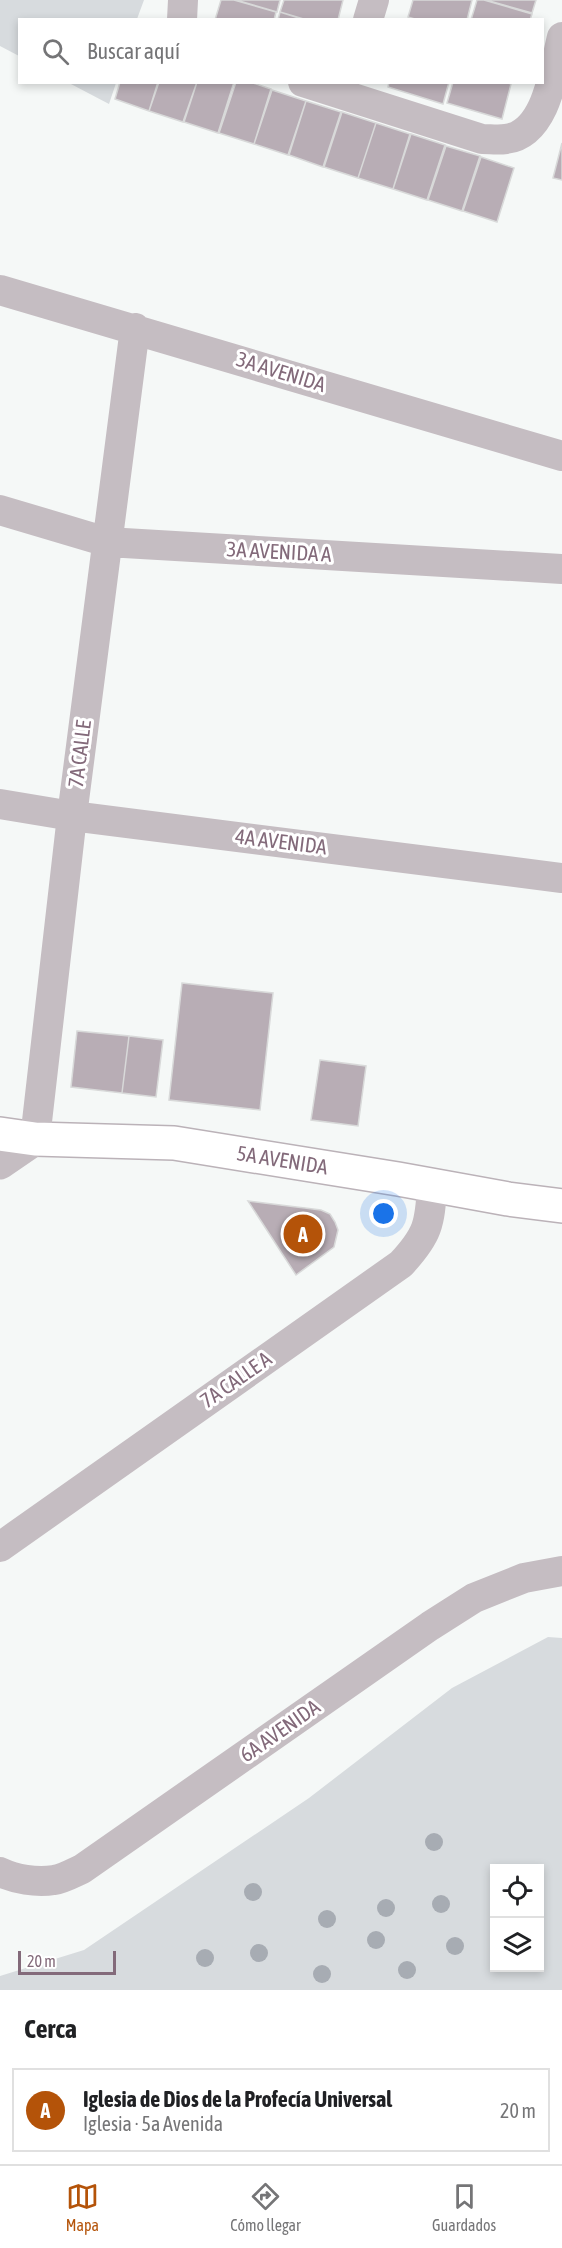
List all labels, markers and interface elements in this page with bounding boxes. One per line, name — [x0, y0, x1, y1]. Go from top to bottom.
search box — [18, 18, 544, 84]
icon: search — [39, 35, 72, 68]
text: Buscar aquí — [87, 38, 180, 64]
street label: 3A AVENIDA — [234, 346, 329, 396]
street label: 3A AVENIDA A — [226, 536, 333, 566]
street label: 7A CALLE — [63, 719, 95, 789]
street label: 4A AVENIDA — [234, 823, 329, 859]
street label: 5A AVENIDA — [235, 1140, 330, 1179]
your location — [369, 1199, 398, 1228]
pin: A — [284, 1212, 322, 1256]
street label: 7A CALLE A — [195, 1346, 276, 1412]
street label: 6A AVENIDA — [235, 1694, 325, 1766]
map controls — [490, 1864, 544, 1972]
button: locate — [490, 1864, 544, 1918]
button: layers — [490, 1918, 544, 1972]
scale bar — [18, 1948, 116, 1976]
text: 20 m — [27, 1952, 56, 1970]
text: Cerca — [24, 2014, 77, 2044]
text: Iglesia de Dios de la Profecía Universal — [83, 2086, 392, 2112]
text: A — [41, 2099, 50, 2122]
text: 20 m — [500, 2099, 536, 2122]
text: Iglesia · 5a Avenida — [83, 2112, 223, 2135]
tab: Mapa — [66, 2180, 99, 2234]
tab: Cómo llegar — [230, 2180, 301, 2234]
tab: Guardados — [432, 2180, 496, 2234]

